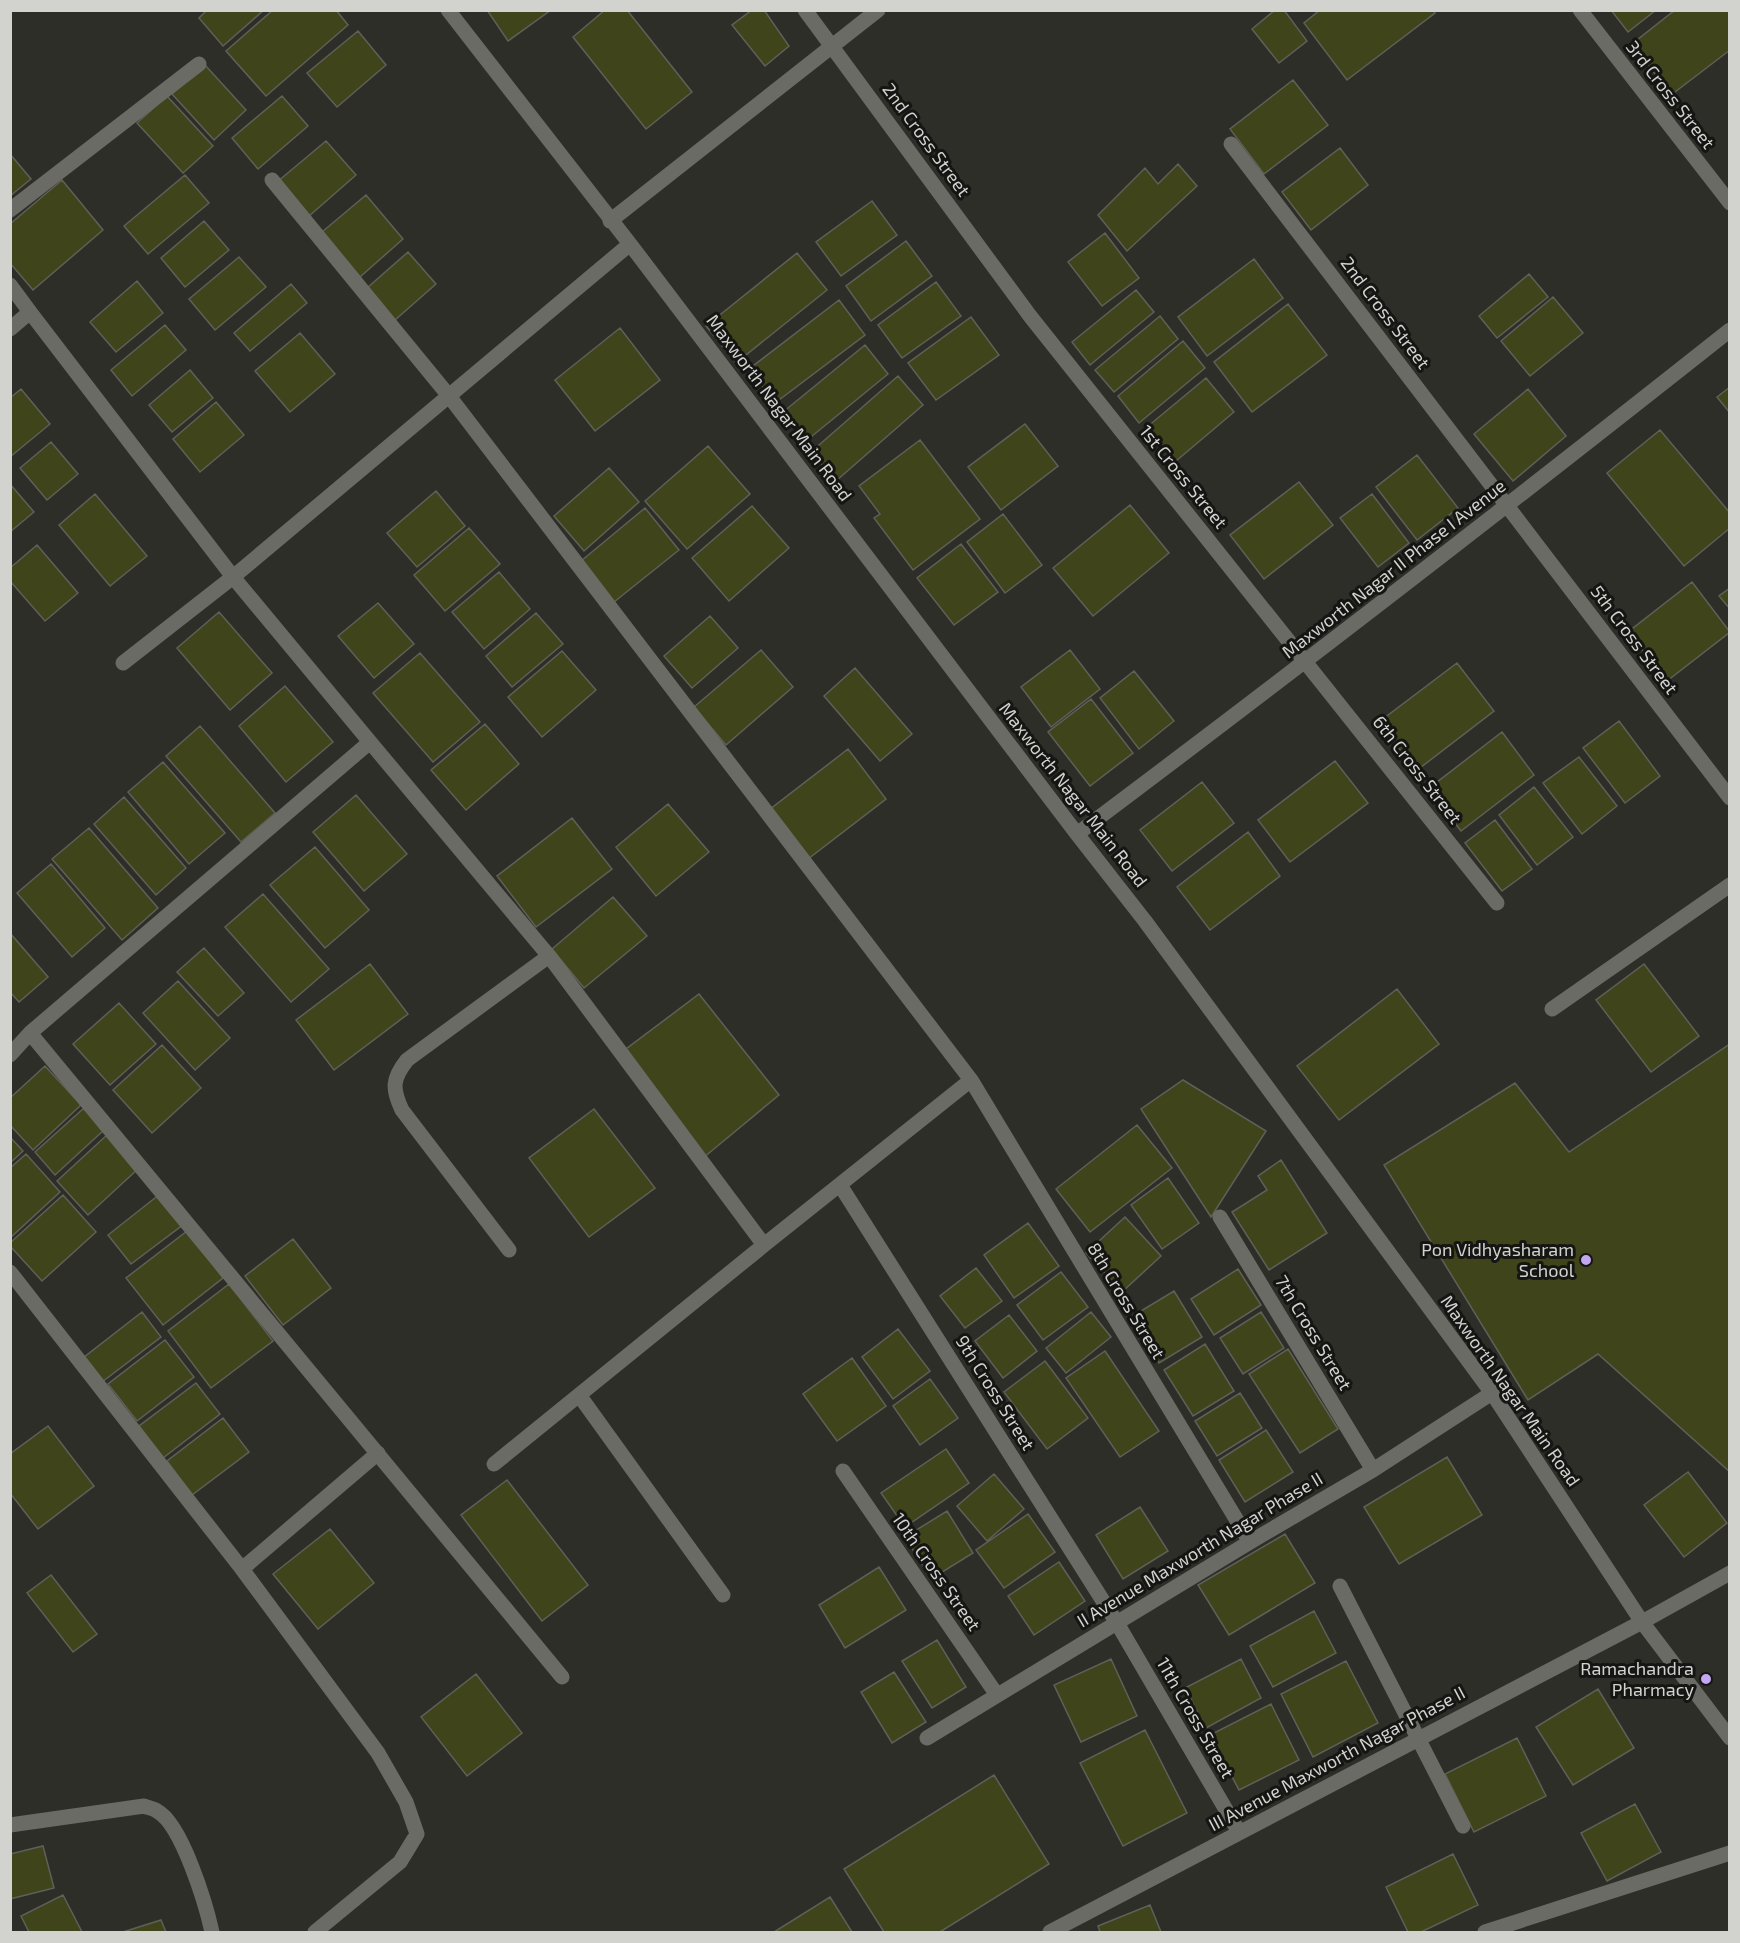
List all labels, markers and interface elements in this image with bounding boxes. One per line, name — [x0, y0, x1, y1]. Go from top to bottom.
street label: 3rd Cross Street — [1622, 36, 1720, 153]
street label: 2nd Cross Street — [878, 78, 975, 200]
street label: 2nd Cross Street — [1336, 252, 1435, 373]
street label: Maxworth Nagar Main Road — [702, 310, 857, 505]
street label: 1st Cross Street — [1135, 420, 1232, 533]
street label: Maxworth Nagar II Phase I Avenue — [1277, 474, 1510, 662]
street label: 5th Cross Street — [1587, 581, 1683, 698]
street label: Maxworth Nagar Main Road — [995, 698, 1153, 891]
street label: 6th Cross Street — [1369, 711, 1467, 828]
street label: 8th Cross Street — [1083, 1238, 1170, 1363]
place label: Pon Vidhyasharam School — [1421, 1238, 1575, 1281]
marker: Pon Vidhyasharam School — [1579, 1253, 1593, 1267]
street label: 7th Cross Street — [1271, 1271, 1357, 1394]
street label: Maxworth Nagar Main Road — [1436, 1291, 1585, 1490]
street label: 9th Cross Street — [952, 1331, 1040, 1454]
street label: II Avenue Maxworth Nagar Phase II — [1073, 1467, 1326, 1631]
street label: 10th Cross Street — [888, 1508, 986, 1635]
street label: 11th Cross Street — [1152, 1653, 1239, 1782]
place label: Ramachandra Pharmacy — [1580, 1657, 1694, 1700]
marker: Ramachandra Pharmacy — [1699, 1672, 1713, 1686]
street label: III Avenue Maxworth Nagar Phase II — [1205, 1681, 1469, 1835]

